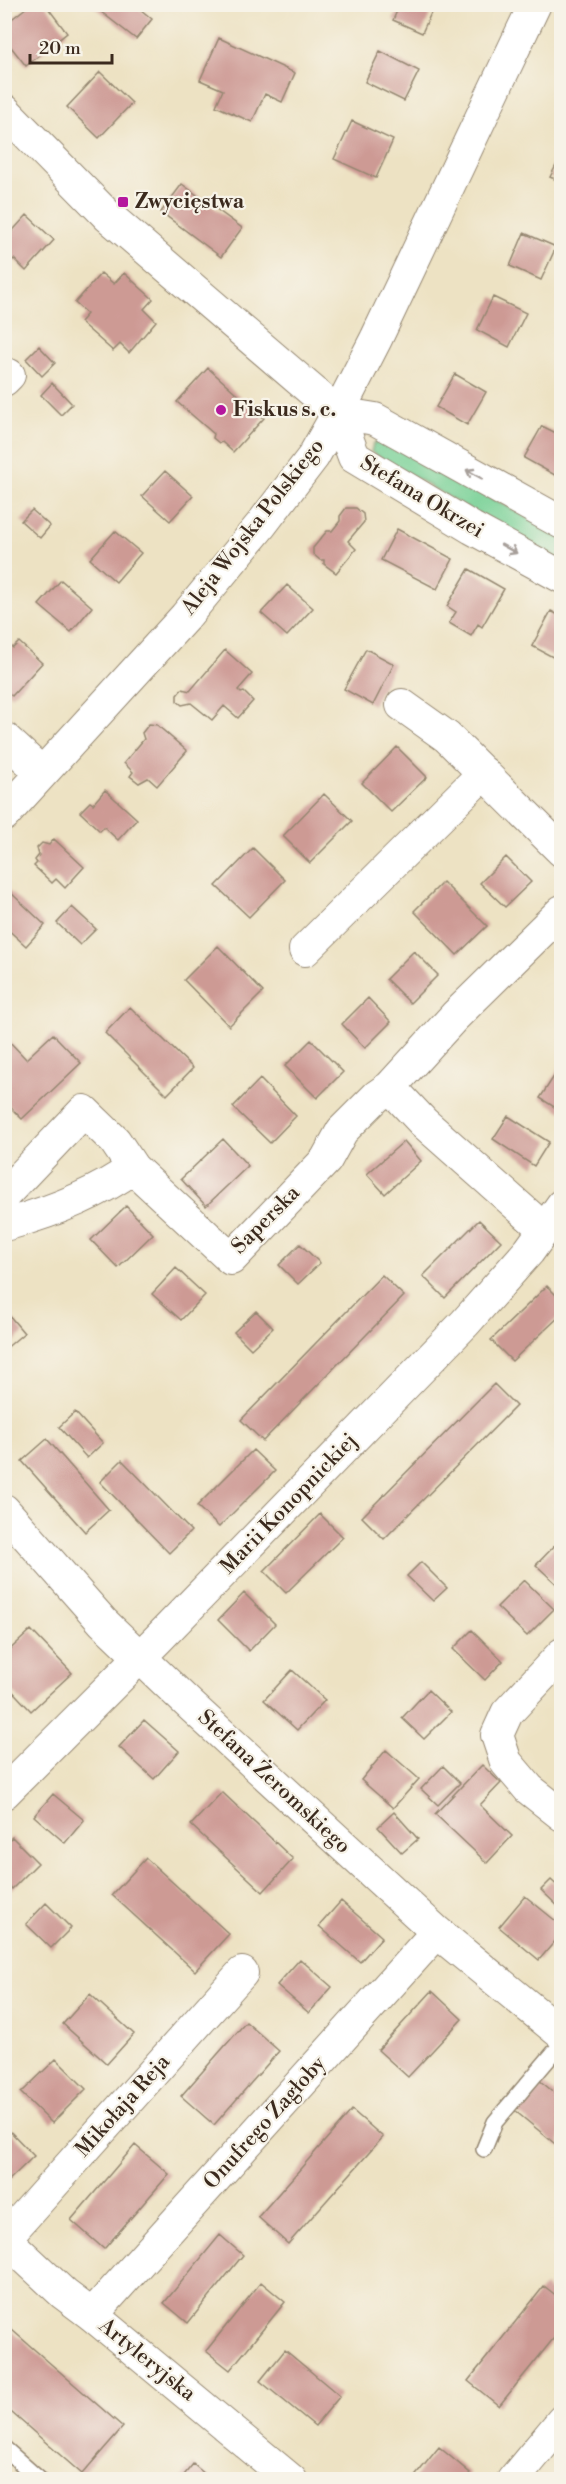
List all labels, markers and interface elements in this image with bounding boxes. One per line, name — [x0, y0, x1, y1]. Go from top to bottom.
scale bar — [30, 27, 112, 65]
text: 20 m — [39, 37, 81, 60]
place label: Zwycięstwa — [135, 189, 245, 215]
marker: Zwycięstwa — [116, 195, 130, 209]
place label: Fiskus s. c. — [233, 397, 336, 423]
marker: Fiskus s. c. — [214, 403, 228, 417]
street label: Aleja Wojska Polskiego — [175, 434, 330, 621]
street label: Stefana Okrzei — [355, 450, 489, 544]
one-way arrow — [465, 468, 483, 479]
one-way arrow — [500, 543, 517, 555]
street label: Saperska — [226, 1180, 306, 1260]
street label: Marii Konopnickiej — [215, 1428, 363, 1580]
street label: Stefana Żeromskiego — [192, 1703, 357, 1859]
street label: Mikołaja Reja — [70, 2049, 176, 2163]
street label: Onufrego Zagłoby — [198, 2050, 332, 2195]
street label: Artyleryjska — [93, 2312, 201, 2407]

